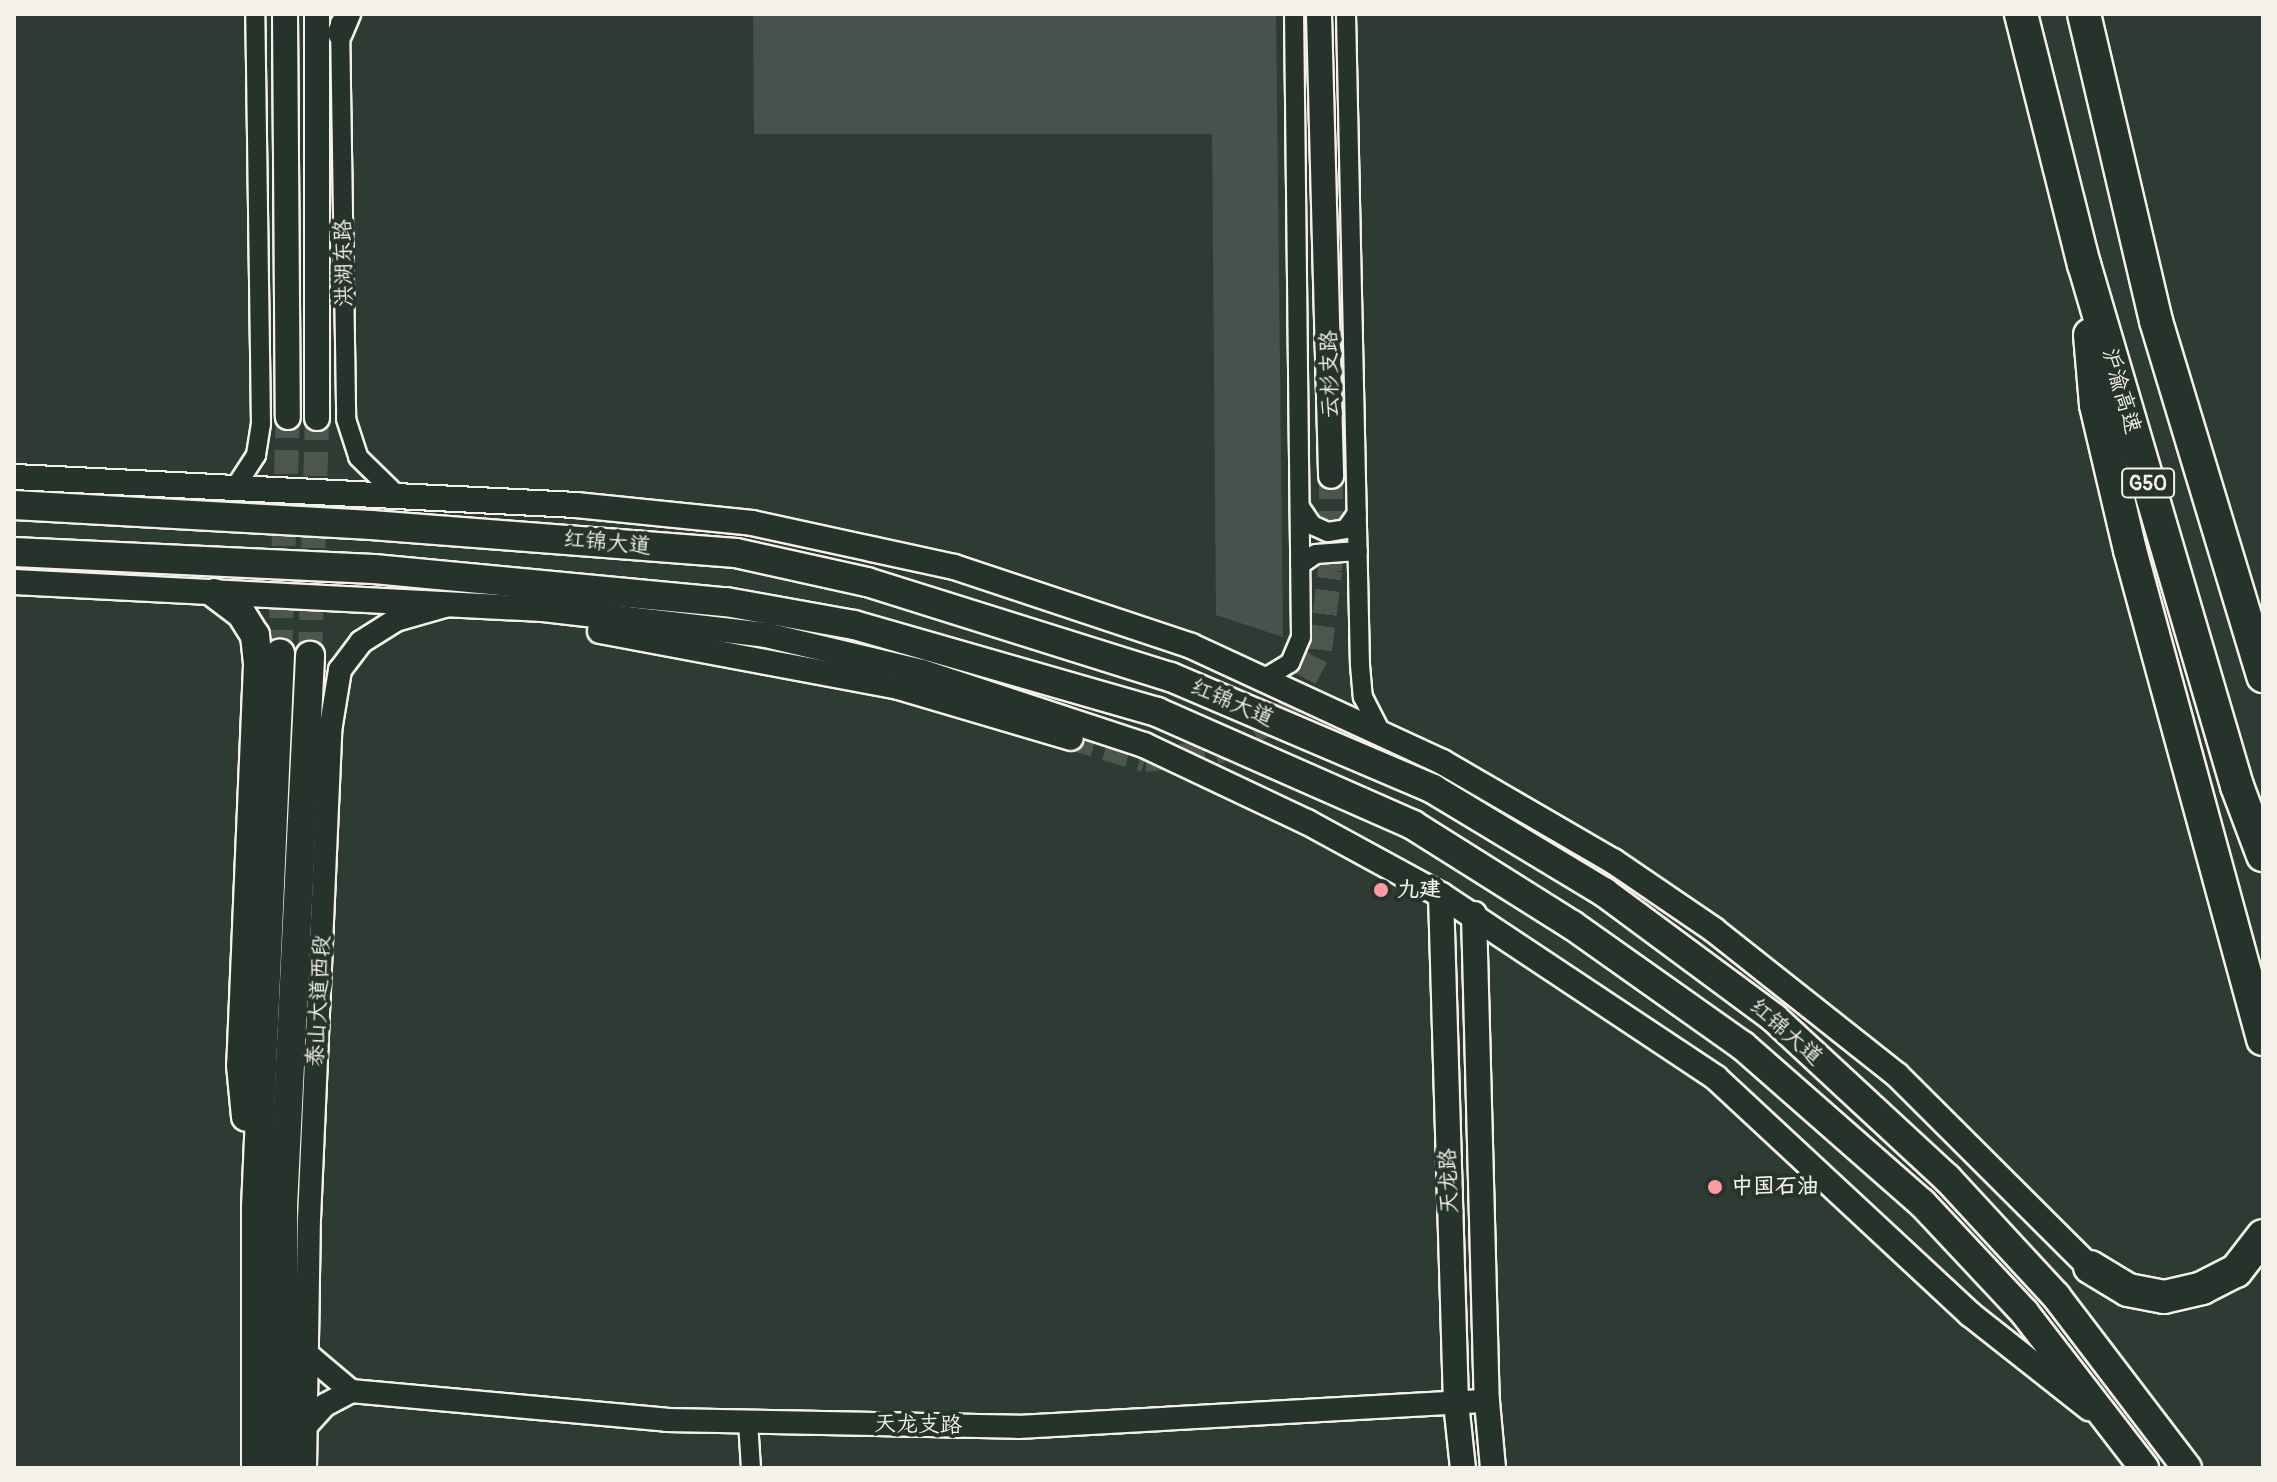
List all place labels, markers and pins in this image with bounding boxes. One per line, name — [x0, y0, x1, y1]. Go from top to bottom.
place label: 九建 — [1397, 877, 1441, 903]
marker: 九建 — [1372, 881, 1390, 899]
place label: 中国石油 — [1731, 1174, 1819, 1200]
marker: 中国石油 — [1706, 1178, 1724, 1196]

